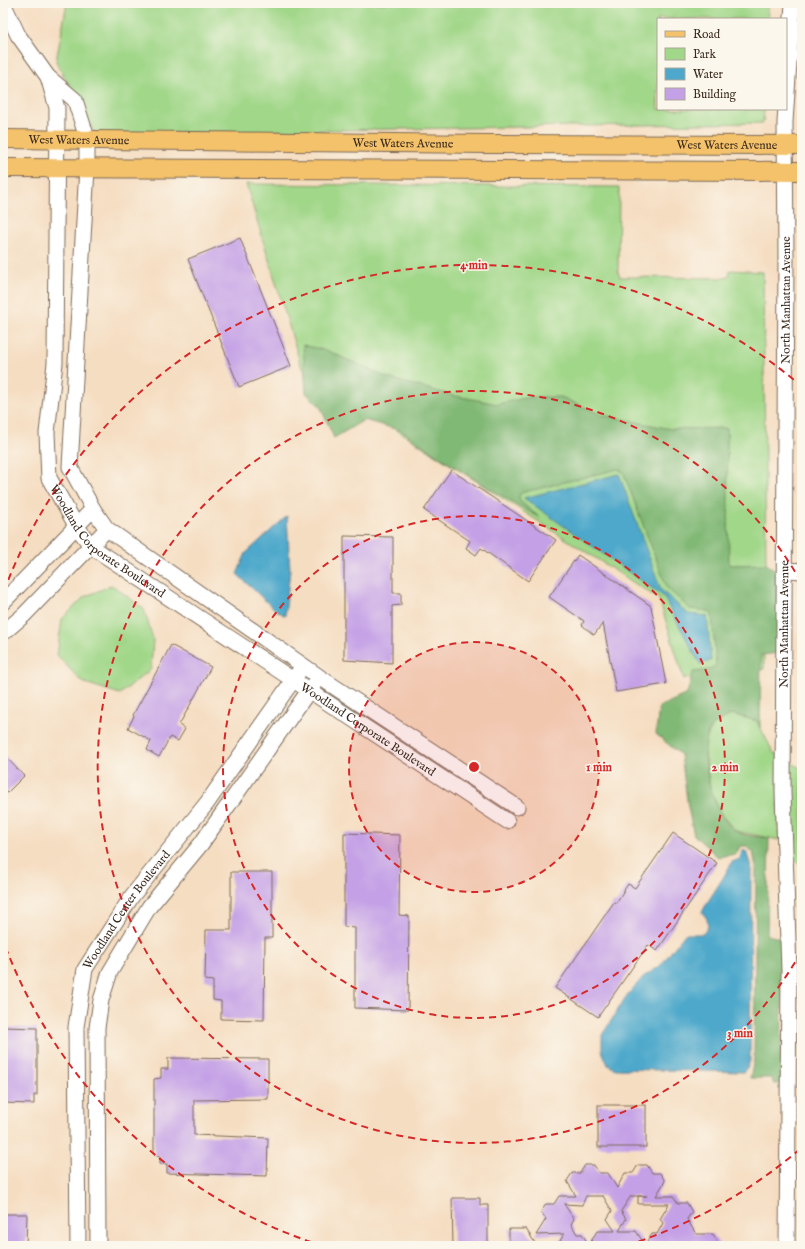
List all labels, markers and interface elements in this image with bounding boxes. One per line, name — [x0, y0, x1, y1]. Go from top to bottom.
legend — [657, 18, 787, 110]
text: Road — [693, 27, 721, 42]
text: Park — [693, 47, 716, 62]
text: Water — [693, 67, 724, 82]
text: Building — [693, 87, 737, 102]
street label: West Waters Avenue — [29, 132, 130, 148]
street label: West Waters Avenue — [352, 135, 454, 151]
street label: West Waters Avenue — [677, 137, 778, 152]
street label: North Manhattan Avenue — [778, 236, 794, 364]
text: 4 min — [460, 258, 488, 273]
street label: Woodland Corporate Boulevard — [47, 482, 169, 601]
street label: North Manhattan Avenue — [776, 560, 792, 688]
street label: Woodland Corporate Boulevard — [298, 679, 439, 780]
centre of rings — [467, 760, 481, 774]
text: 1 min — [586, 760, 613, 775]
text: 2 min — [711, 760, 739, 775]
street label: Woodland Center Boulevard — [79, 847, 174, 972]
text: 3 min — [727, 1026, 754, 1041]

